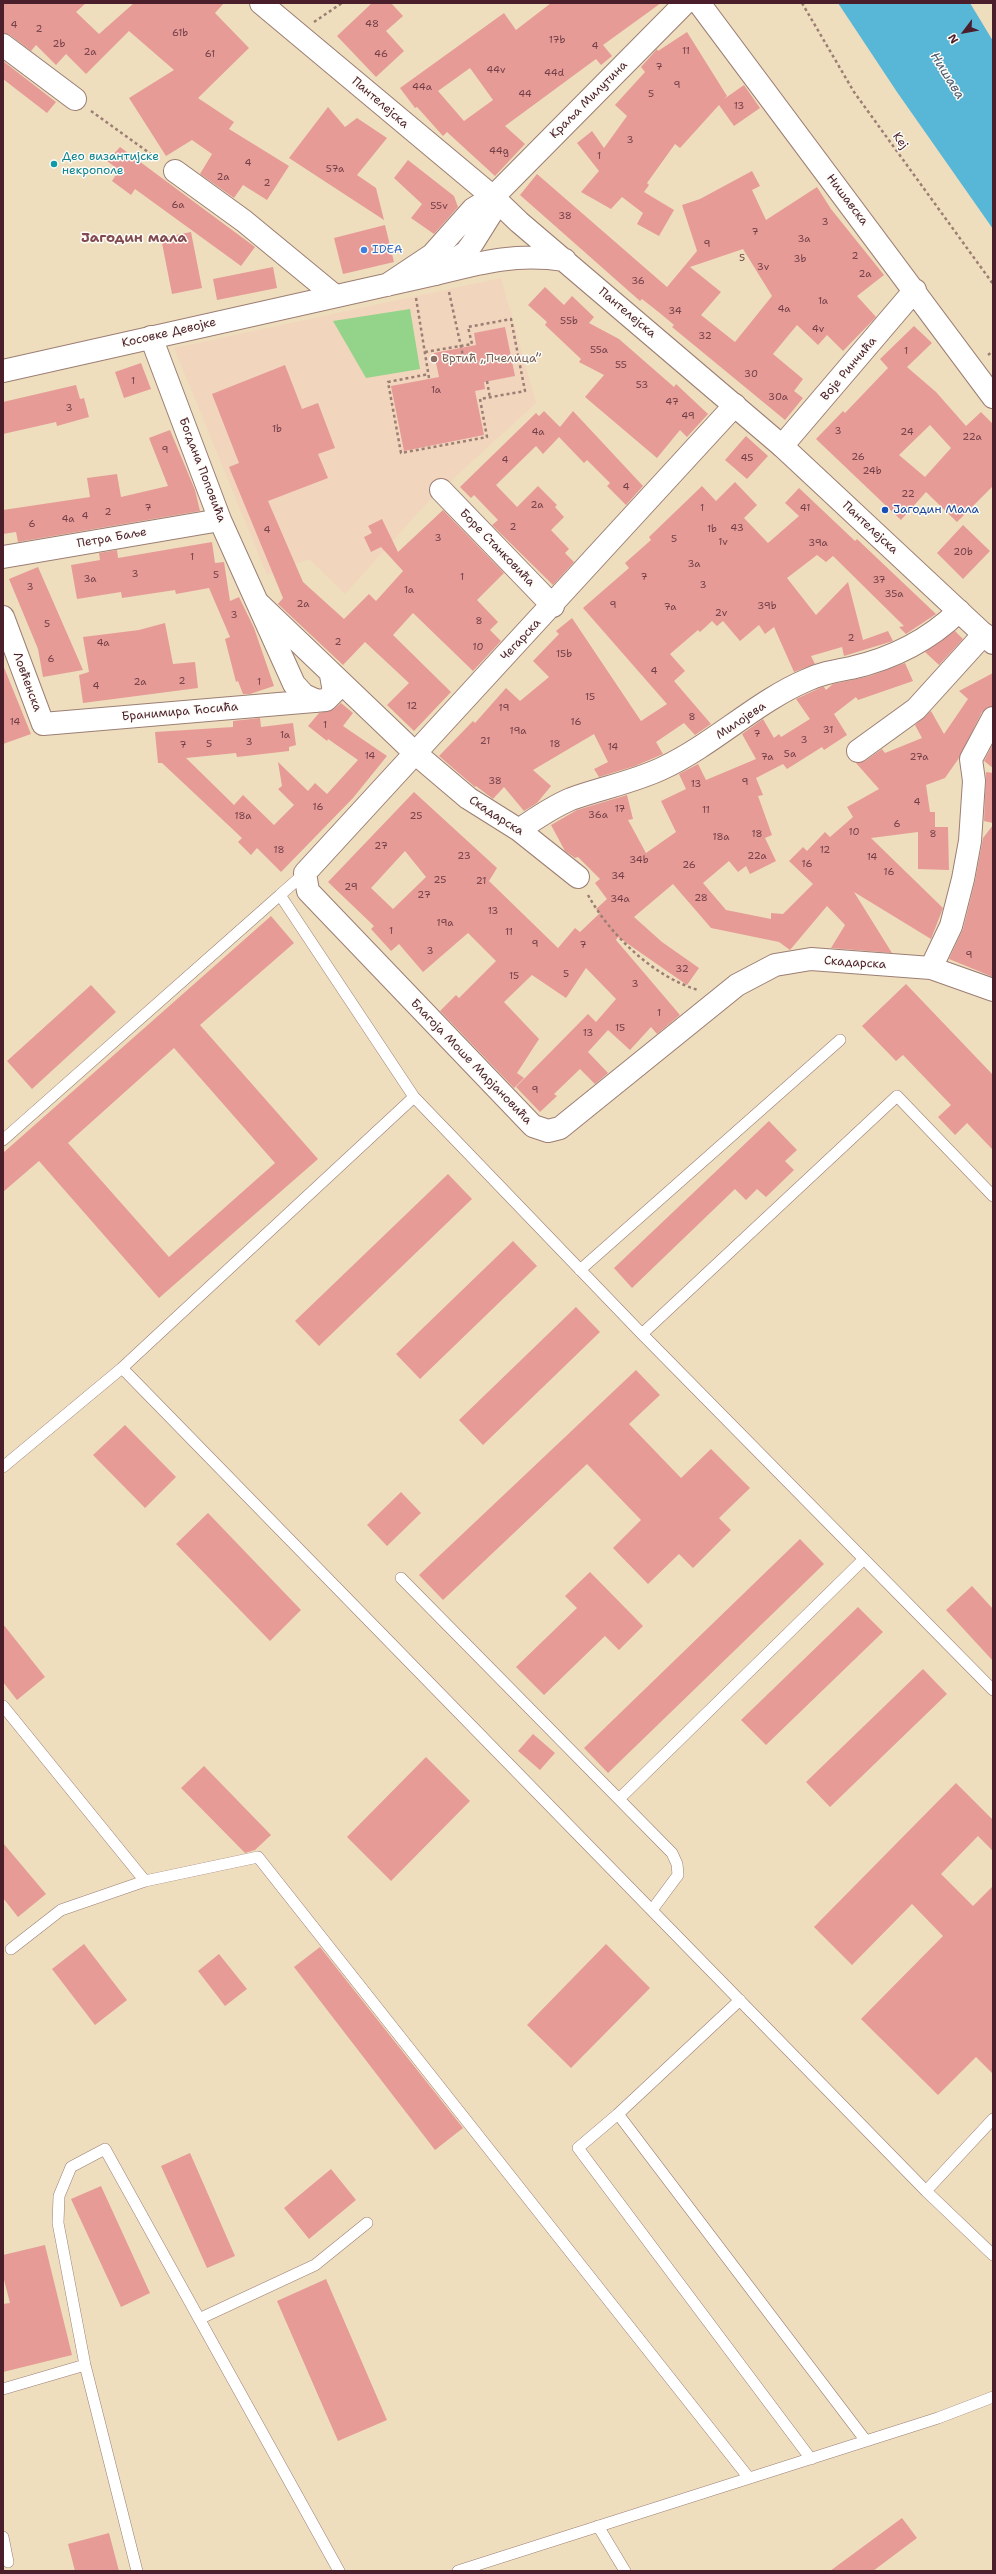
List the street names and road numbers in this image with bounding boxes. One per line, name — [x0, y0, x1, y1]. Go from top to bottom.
street label: Краља Милутина — [547, 58, 631, 142]
street label: Пантелејска — [349, 74, 411, 132]
street label: Кеј — [889, 130, 911, 152]
street label: Нишавска — [823, 172, 871, 228]
street label: Пантелејска — [595, 285, 659, 341]
street label: Косовке Девојке — [120, 315, 218, 351]
street label: Воје Ринчића — [818, 334, 880, 404]
street label: Богдана Поповића — [175, 416, 229, 524]
street label: Пантелејска — [839, 499, 901, 557]
street label: Боре Станковића — [456, 506, 538, 590]
street label: Петра Баље — [76, 525, 148, 551]
street label: Чегарска — [498, 616, 544, 664]
street label: Ловћенска — [10, 650, 44, 714]
street label: Милојева — [713, 699, 769, 743]
street label: Бранимира Ћосића — [121, 700, 239, 724]
street label: Скадарска — [466, 793, 526, 839]
street label: Скадарска — [823, 954, 887, 972]
street label: Благоја Моше Марјановића — [407, 996, 535, 1128]

